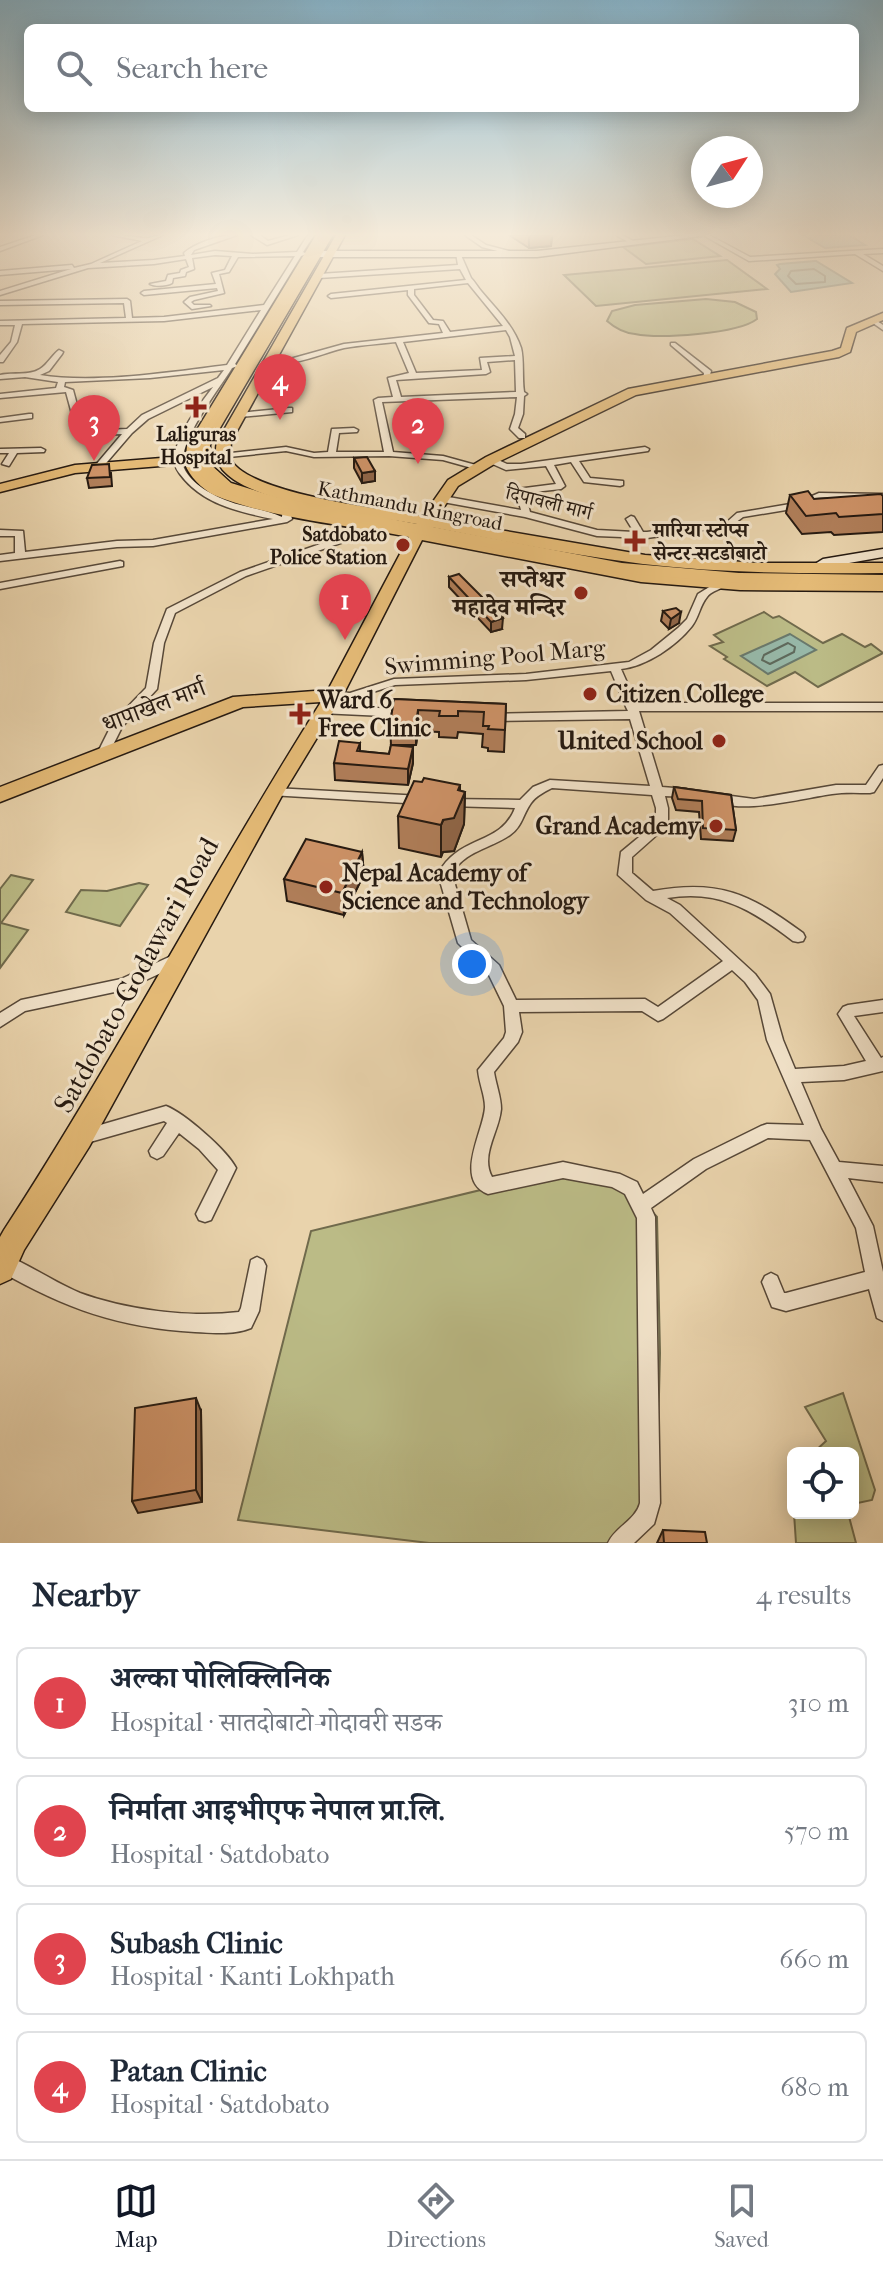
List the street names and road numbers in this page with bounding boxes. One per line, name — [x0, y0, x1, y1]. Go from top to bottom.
street label: Kathmandu Ringroad — [316, 477, 505, 535]
street label: दिपावली मार्ग — [502, 480, 596, 525]
street label: Swimming Pool Marg — [383, 633, 608, 681]
street label: धापाखेल मार्ग — [98, 673, 211, 738]
street label: Satdobato-Godawari Road — [47, 831, 226, 1118]

